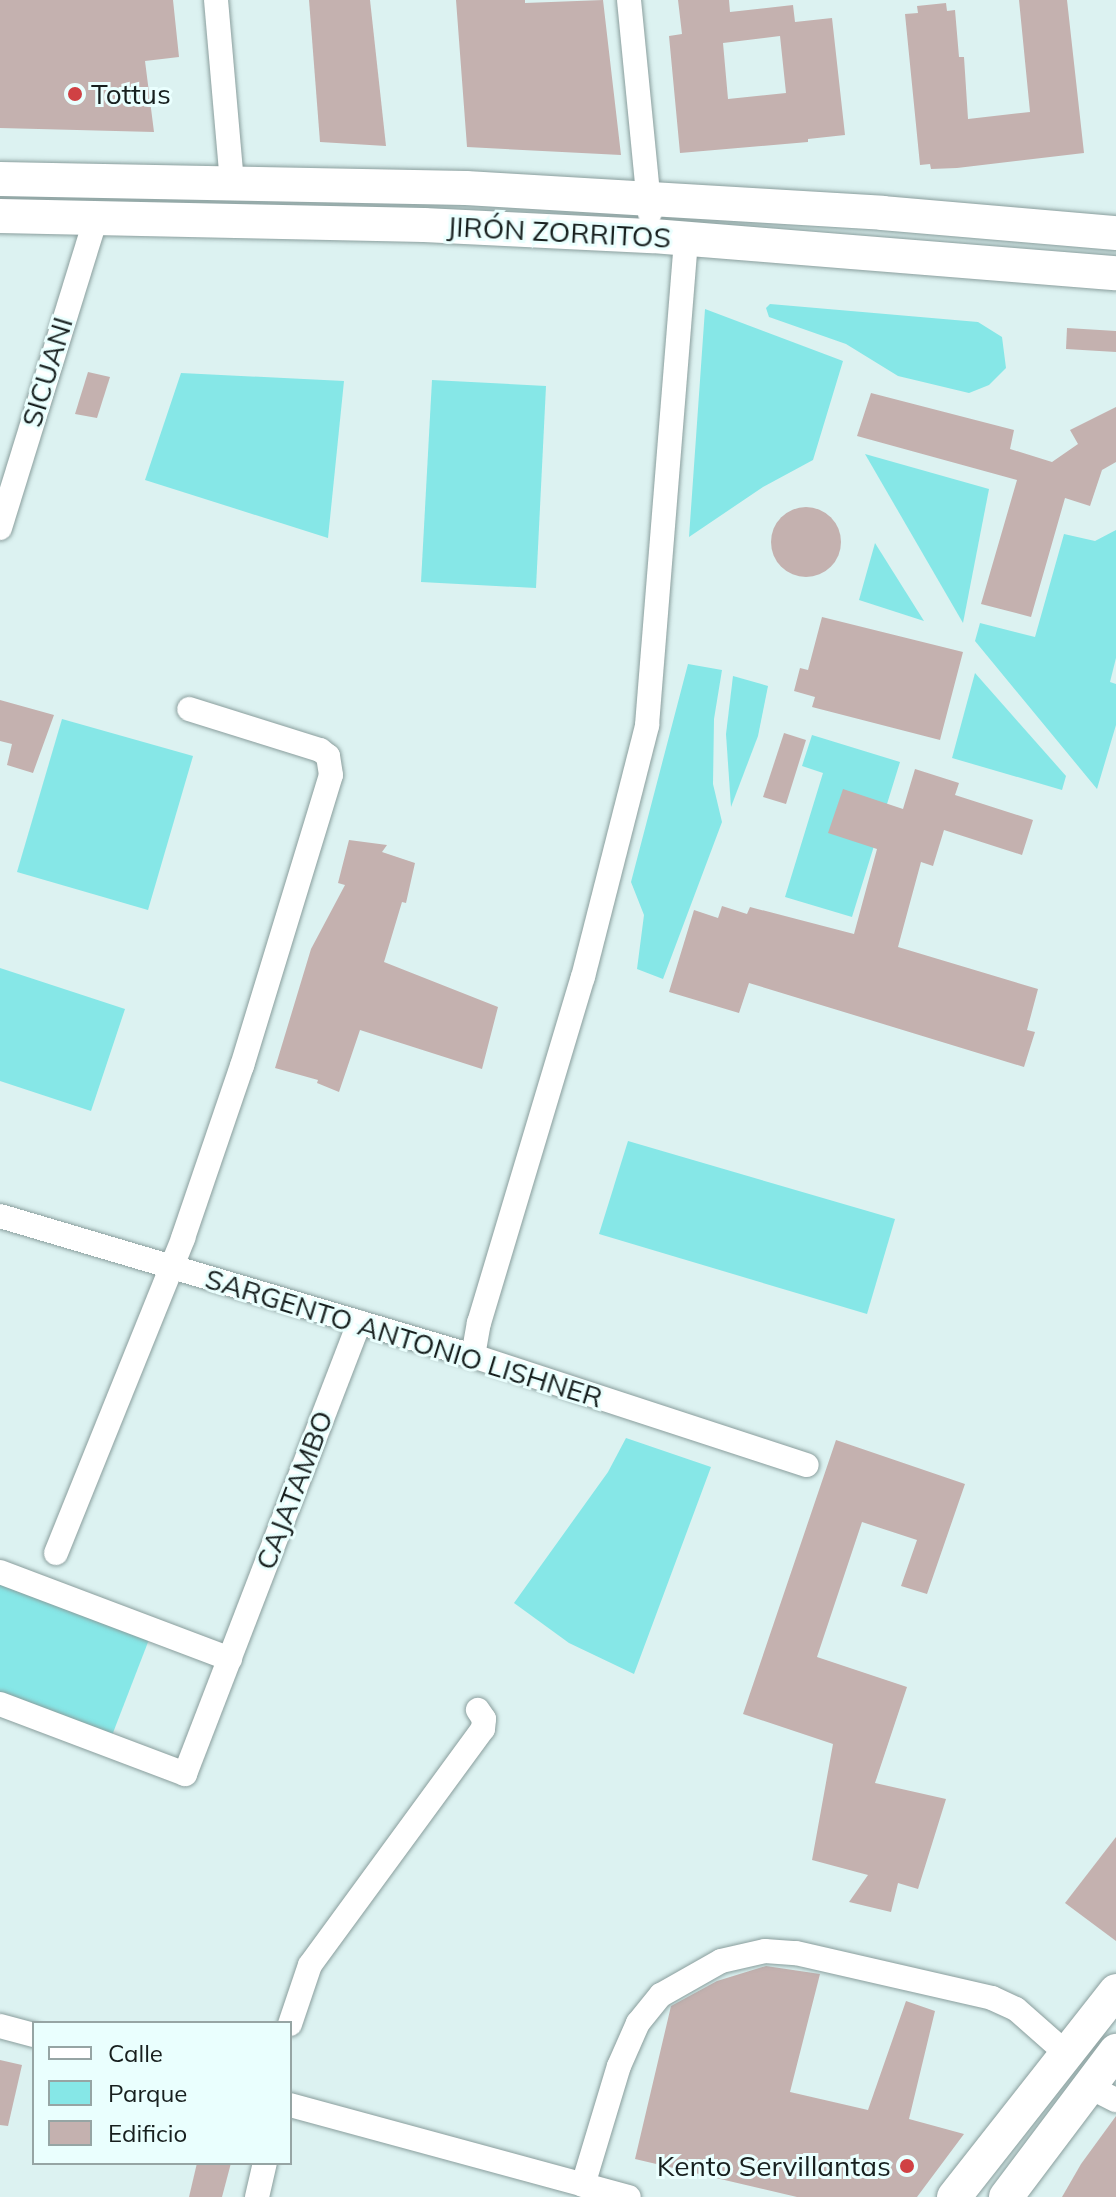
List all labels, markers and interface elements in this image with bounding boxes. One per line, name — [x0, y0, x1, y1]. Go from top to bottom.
place label: Tottus — [91, 77, 171, 111]
marker: Tottus — [66, 85, 84, 103]
street label: JIRÓN ZORRITOS — [446, 209, 672, 255]
street label: SICUANI — [14, 313, 80, 431]
street label: SARGENTO ANTONIO LISHNER — [201, 1261, 607, 1415]
street label: CAJATAMBO — [248, 1406, 340, 1574]
legend — [32, 2021, 292, 2165]
text: Calle — [108, 2038, 163, 2068]
text: Parque — [108, 2078, 187, 2108]
text: Edificio — [108, 2118, 187, 2148]
place label: Kento Servillantas — [657, 2149, 891, 2183]
marker: Kento Servillantas — [898, 2157, 916, 2175]

